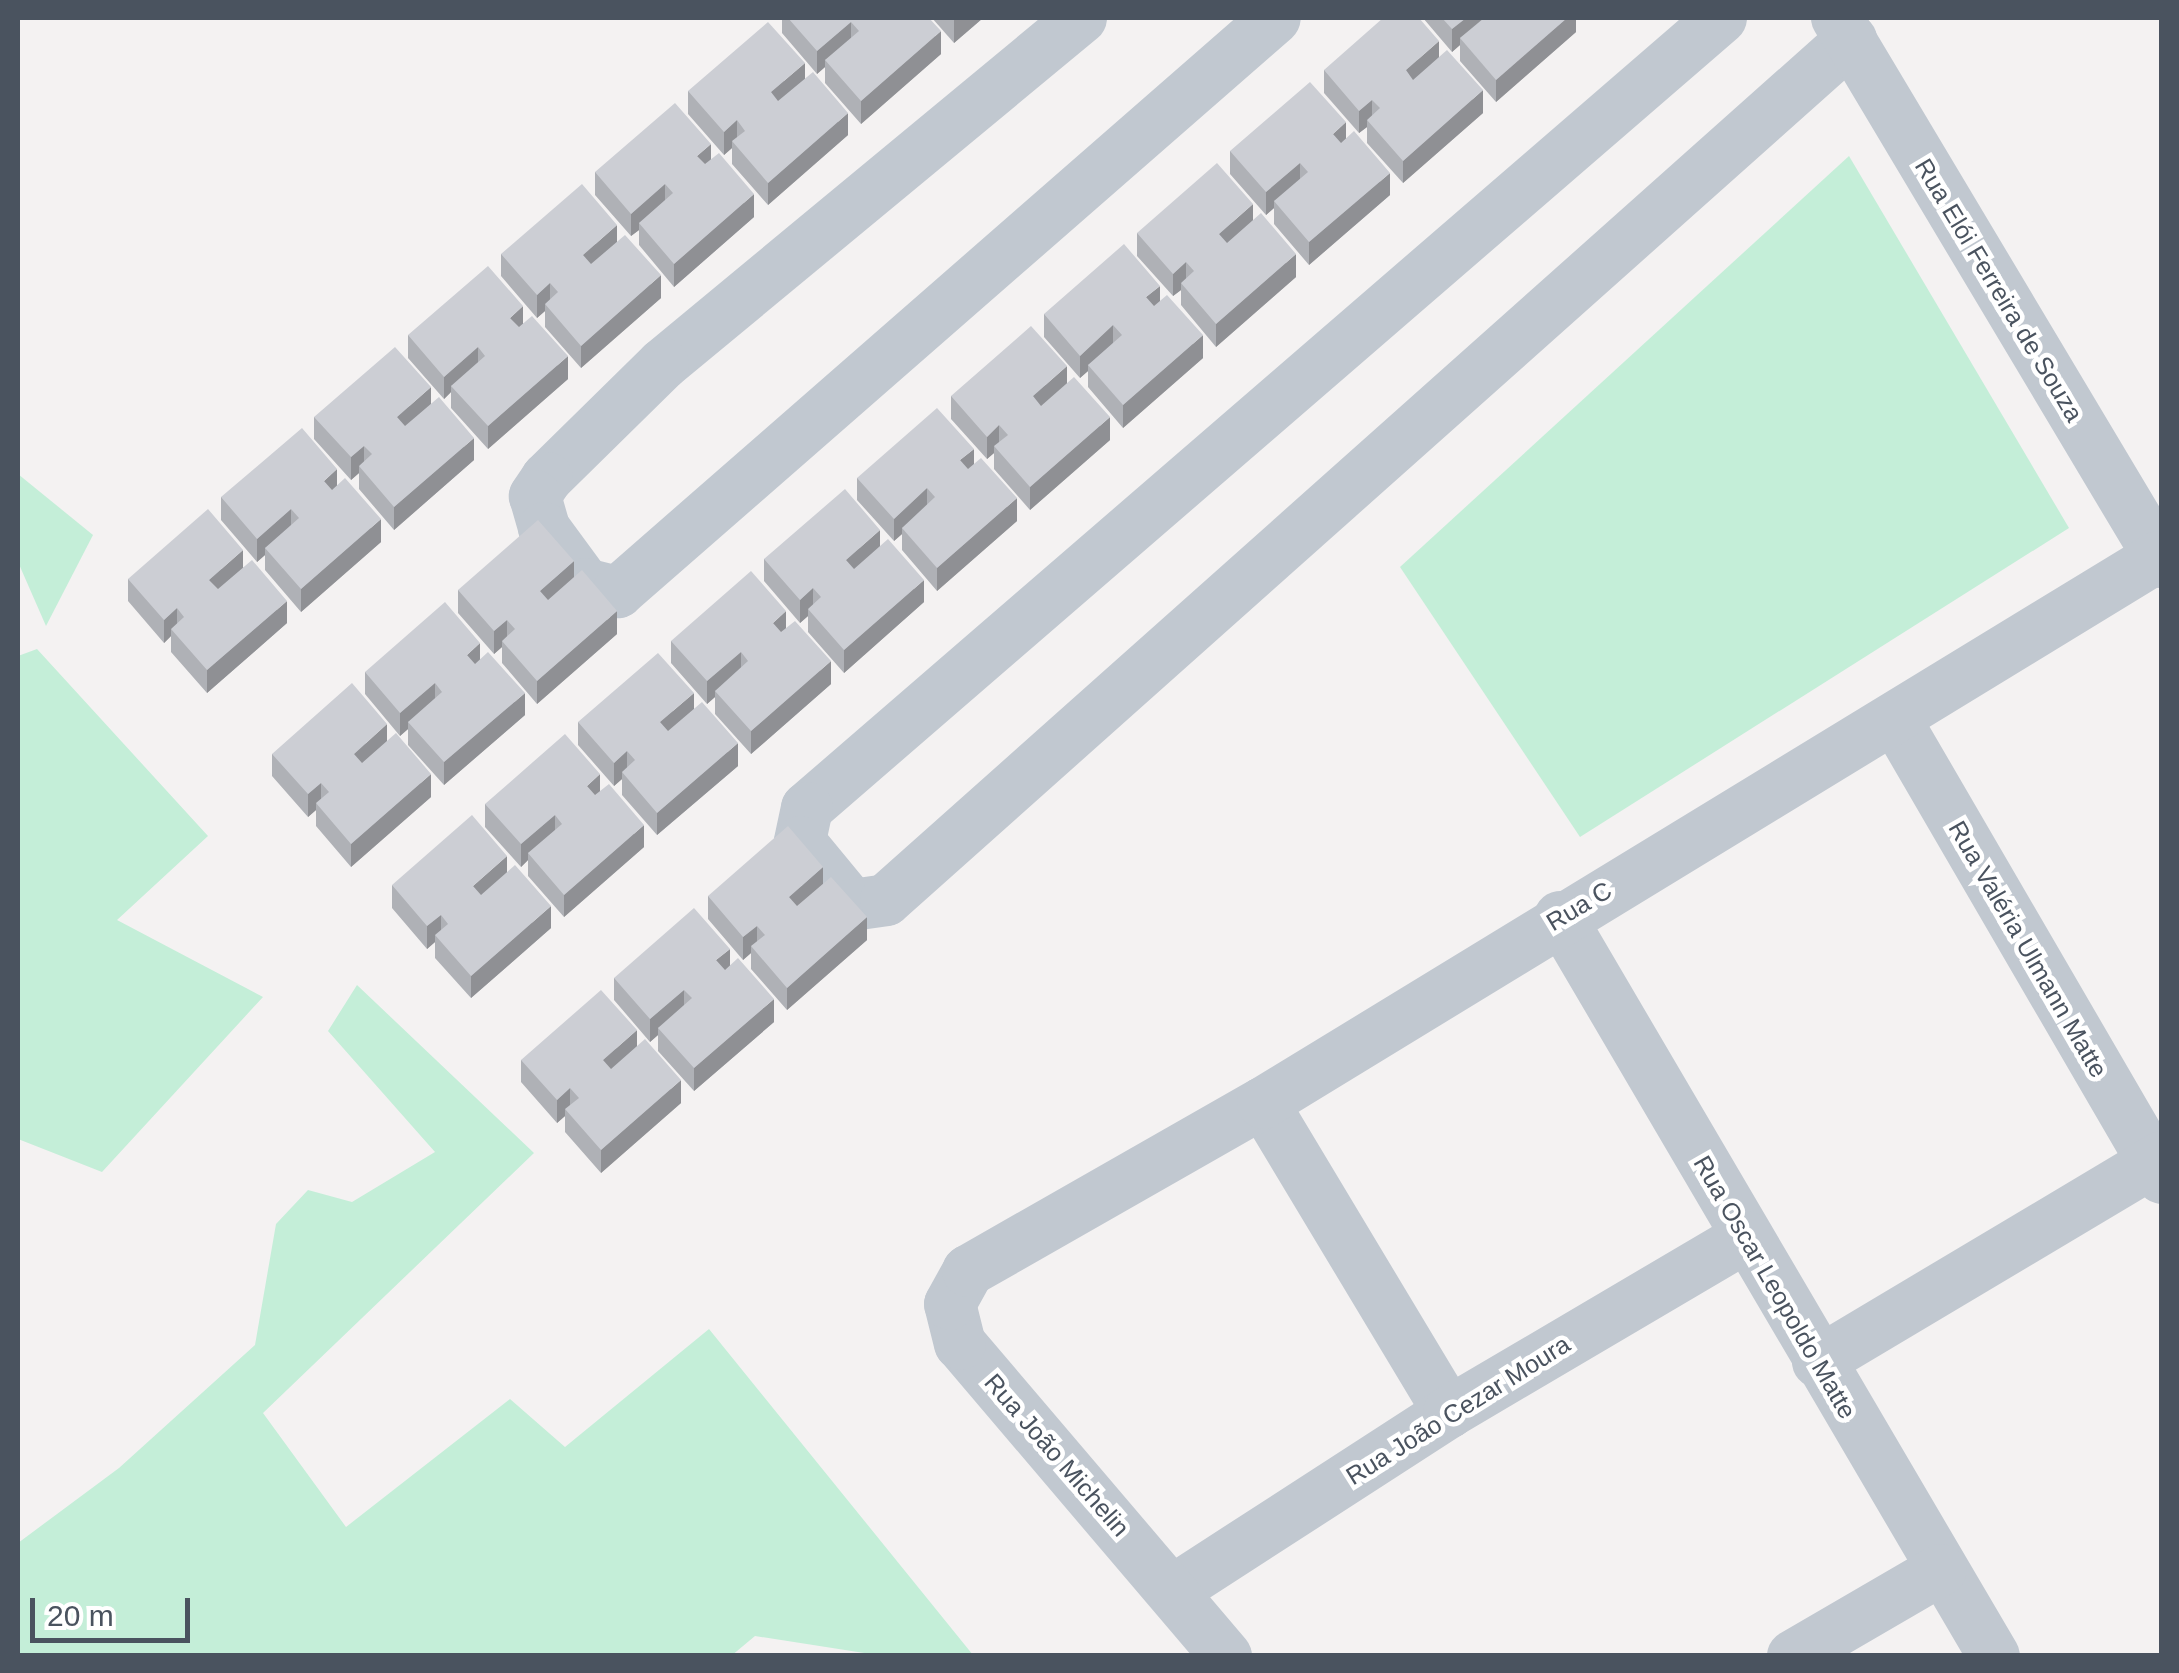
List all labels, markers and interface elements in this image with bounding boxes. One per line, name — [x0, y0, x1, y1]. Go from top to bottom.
street label: Rua Elói Ferreira de Souza — [1908, 153, 2090, 427]
street label: Rua Valéria Ulmann Matte — [1942, 815, 2114, 1083]
street label: Rua C — [1541, 875, 1617, 937]
street label: Rua Oscar Leopoldo Matte — [1687, 1150, 1863, 1424]
street label: Rua João Cezar Moura — [1340, 1329, 1576, 1491]
street label: Rua João Michelin — [978, 1368, 1136, 1542]
scale bar — [35, 1578, 195, 1640]
text: 20 m — [47, 1599, 114, 1632]

